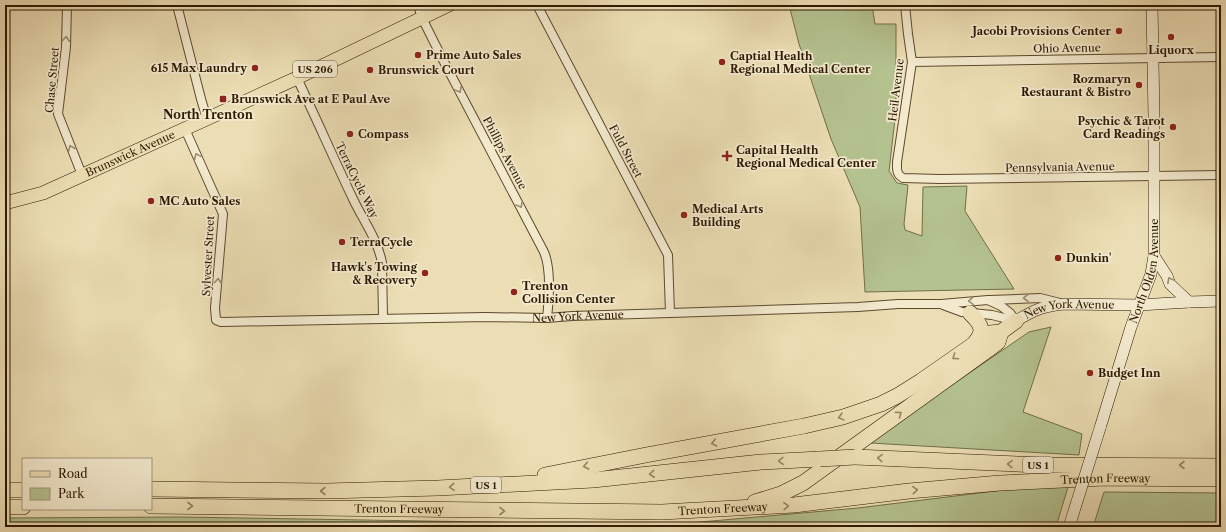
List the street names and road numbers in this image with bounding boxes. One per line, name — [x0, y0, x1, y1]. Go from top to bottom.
street label: Ohio Avenue — [1033, 40, 1101, 56]
street label: Chase Street — [42, 46, 62, 114]
street label: Heil Avenue — [885, 58, 907, 122]
road number: US 206 — [293, 61, 337, 77]
street label: Phillips Avenue — [480, 114, 530, 192]
street label: Fuld Street — [606, 122, 646, 180]
street label: Brunswick Avenue — [83, 127, 177, 180]
street label: TerraCycle Way — [333, 140, 382, 221]
street label: Pennsylvania Avenue — [1005, 159, 1115, 175]
street label: Sylvester Street — [199, 215, 217, 297]
street label: North Olden Avenue — [1126, 219, 1161, 325]
street label: New York Avenue — [1021, 297, 1115, 322]
street label: New York Avenue — [532, 307, 624, 325]
road number: US 1 — [1023, 457, 1053, 473]
street label: Trenton Freeway — [1060, 471, 1151, 487]
road number: US 1 — [471, 477, 501, 493]
street label: Trenton Freeway — [678, 499, 769, 518]
street label: Trenton Freeway — [354, 501, 445, 516]

